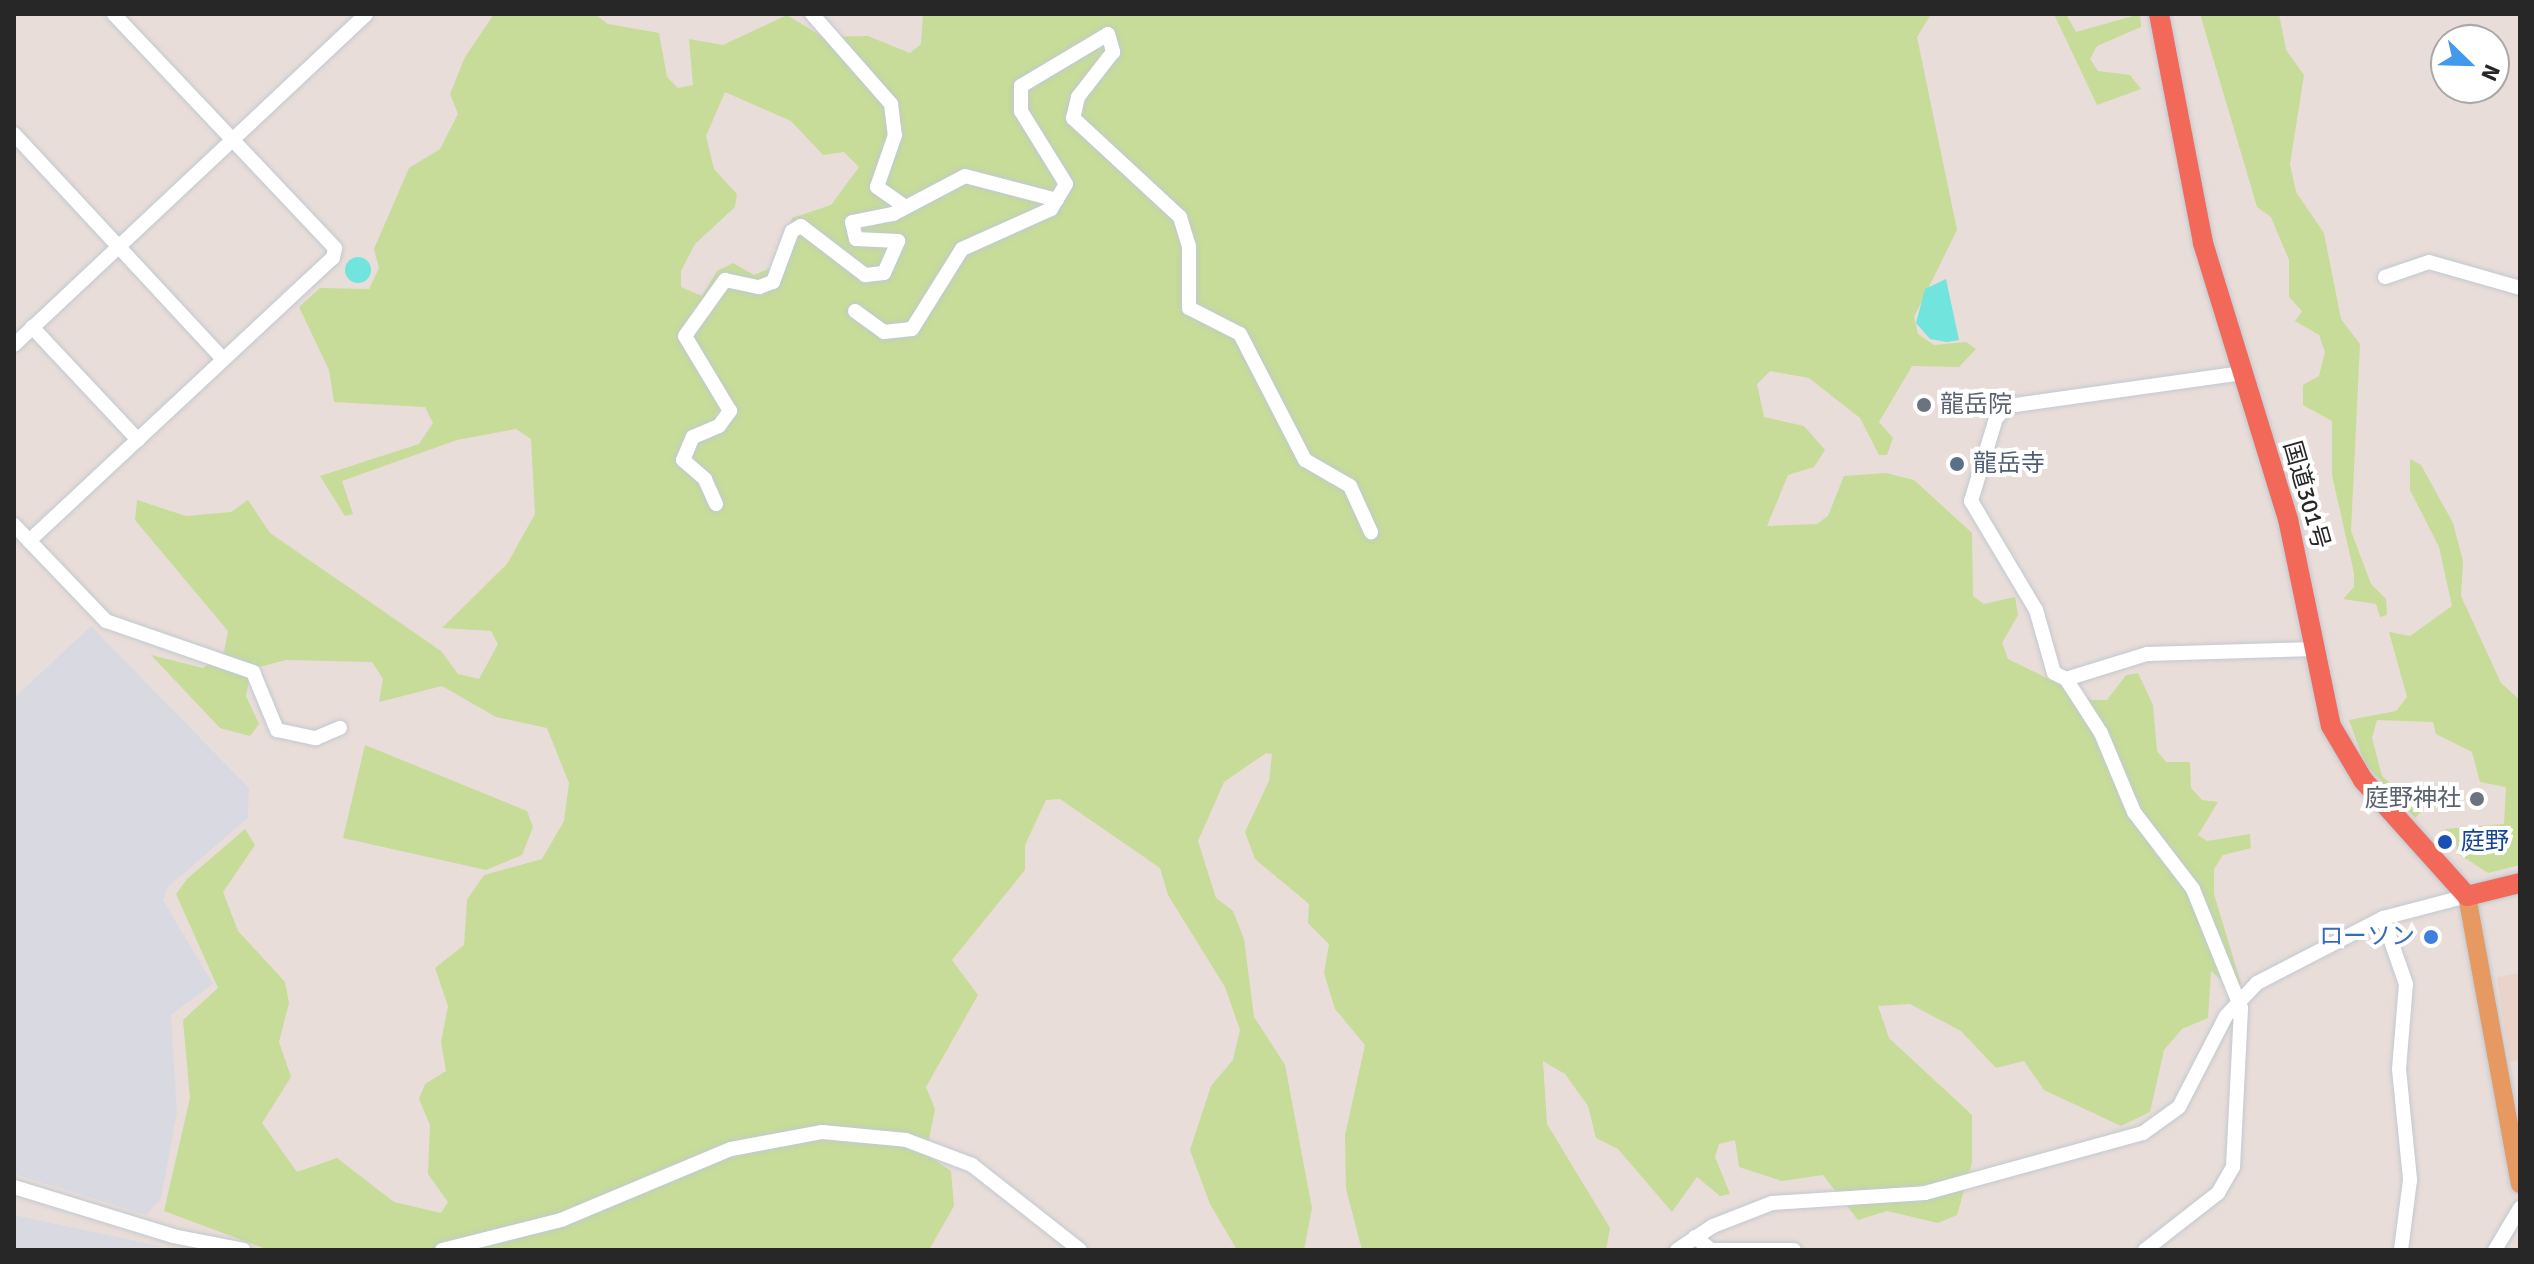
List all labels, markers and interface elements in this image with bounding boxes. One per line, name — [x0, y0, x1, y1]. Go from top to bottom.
north arrow — [2430, 24, 2510, 104]
text: N — [2475, 60, 2506, 85]
place label: 龍岳院 — [1940, 391, 2012, 419]
marker: 龍岳院 — [1915, 396, 1933, 414]
street label: 国道301号 — [2277, 438, 2335, 552]
place label: 龍岳寺 — [1973, 450, 2045, 478]
marker: 龍岳寺 — [1948, 455, 1966, 473]
place label: 庭野神社 — [2365, 785, 2461, 813]
marker: 庭野神社 — [2468, 790, 2486, 808]
place label: 庭野 — [2461, 828, 2509, 856]
marker: 庭野 — [2436, 833, 2454, 851]
place label: ローソン — [2319, 923, 2415, 951]
marker: ローソン — [2422, 928, 2440, 946]

